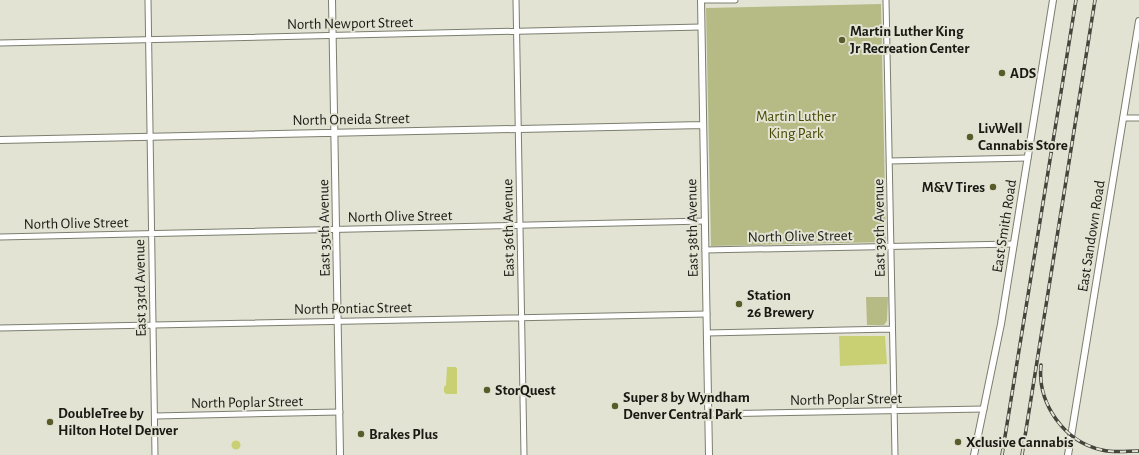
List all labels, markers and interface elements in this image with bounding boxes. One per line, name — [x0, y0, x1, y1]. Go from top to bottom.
street label: North Newport Street — [287, 15, 413, 32]
place label: Martin Luther King Jr Recreation Center — [850, 24, 970, 56]
marker: Martin Luther King Jr Recreation Center — [837, 35, 847, 45]
place label: ADS — [1010, 66, 1036, 81]
marker: ADS — [997, 68, 1007, 78]
park label: Martin Luther King Park — [756, 109, 836, 141]
street label: North Oneida Street — [292, 111, 410, 128]
place label: LivWell Cannabis Store — [978, 121, 1068, 153]
marker: LivWell Cannabis Store — [965, 132, 975, 142]
street label: East 36th Avenue — [500, 178, 517, 277]
street label: East 38th Avenue — [684, 178, 701, 277]
street label: East 39th Avenue — [871, 178, 888, 277]
street label: East Smith Road — [990, 178, 1019, 274]
street label: East 35th Avenue — [316, 179, 333, 277]
street label: East Sandown Road — [1075, 179, 1108, 293]
place label: M&V Tires — [922, 180, 985, 195]
marker: M&V Tires — [988, 182, 998, 192]
street label: North Olive Street — [348, 208, 453, 225]
street label: North Olive Street — [24, 215, 129, 232]
street label: North Olive Street — [748, 228, 853, 245]
street label: East 33rd Avenue — [132, 239, 149, 337]
place label: Station 26 Brewery — [747, 288, 814, 320]
marker: Station 26 Brewery — [734, 299, 744, 309]
street label: North Pontiac Street — [294, 300, 412, 317]
place label: StorQuest — [495, 383, 555, 398]
marker: StorQuest — [482, 385, 492, 395]
place label: Super 8 by Wyndham Denver Central Park — [623, 390, 750, 422]
street label: North Poplar Street — [790, 391, 903, 408]
street label: North Poplar Street — [191, 394, 304, 411]
marker: Super 8 by Wyndham Denver Central Park — [610, 401, 620, 411]
place label: DoubleTree by Hilton Hotel Denver — [58, 406, 179, 438]
marker: DoubleTree by Hilton Hotel Denver — [45, 417, 55, 427]
place label: Brakes Plus — [369, 427, 438, 442]
marker: Brakes Plus — [356, 429, 366, 439]
place label: Xclusive Cannabis — [966, 435, 1074, 450]
marker: Xclusive Cannabis — [953, 437, 963, 447]

